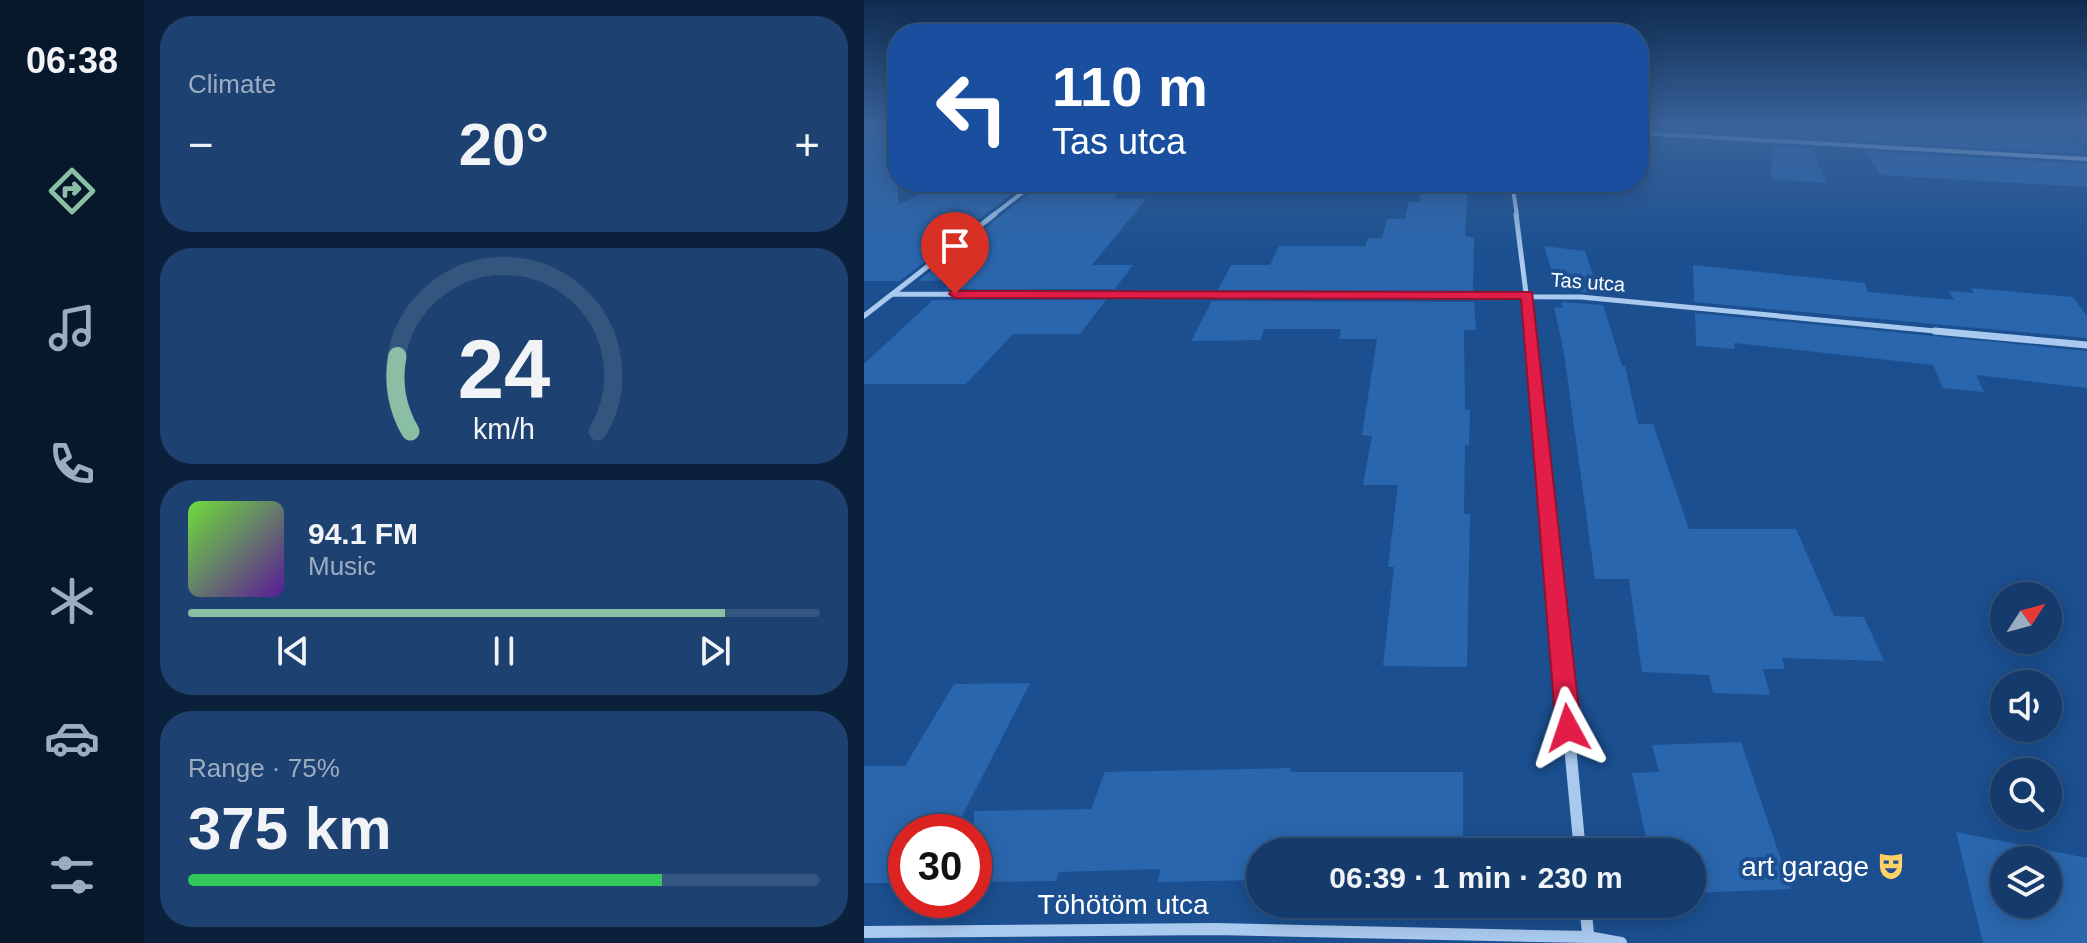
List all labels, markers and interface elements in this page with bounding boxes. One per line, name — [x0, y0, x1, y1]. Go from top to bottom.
text: 06:38 — [26, 40, 118, 81]
text: 110 m — [1052, 55, 1208, 118]
icon: left — [920, 56, 1024, 160]
text: Climate — [188, 69, 276, 99]
text: 20° — [459, 111, 549, 178]
text: − — [188, 120, 214, 169]
text: + — [794, 120, 820, 169]
text: Tas utca — [1052, 121, 1186, 162]
icon: directions — [44, 163, 100, 219]
pin — [921, 212, 989, 294]
icon: arrive — [933, 224, 977, 268]
street label: Tas utca — [1550, 268, 1627, 296]
icon: music — [44, 300, 100, 356]
text: 24 — [458, 322, 550, 415]
text: km/h — [473, 413, 535, 445]
icon: phone — [44, 436, 100, 492]
text: 94.1 FM — [308, 517, 418, 550]
text: Music — [308, 551, 376, 581]
icon: climate — [44, 573, 100, 629]
north arrow — [1990, 582, 2062, 654]
map controls — [1990, 582, 2062, 918]
icon: previous — [271, 629, 315, 673]
icon: pause — [482, 629, 526, 673]
icon: next — [693, 629, 737, 673]
button: sound — [1990, 670, 2062, 742]
position arrow — [1526, 686, 1610, 770]
icon: car — [44, 710, 100, 766]
text: Range · 75% — [188, 753, 340, 783]
button: search — [1990, 758, 2062, 830]
text: 375 km — [188, 795, 392, 862]
speed limit sign: 30 — [888, 814, 992, 918]
button: layers — [1990, 846, 2062, 918]
icon: filters — [44, 847, 100, 903]
place label: art garage — [1741, 851, 1869, 882]
theatre icon: art garage — [1876, 851, 1906, 881]
text: 06:39 · 1 min · 230 m — [1329, 861, 1623, 894]
street label: Töhötöm utca — [1037, 889, 1209, 920]

